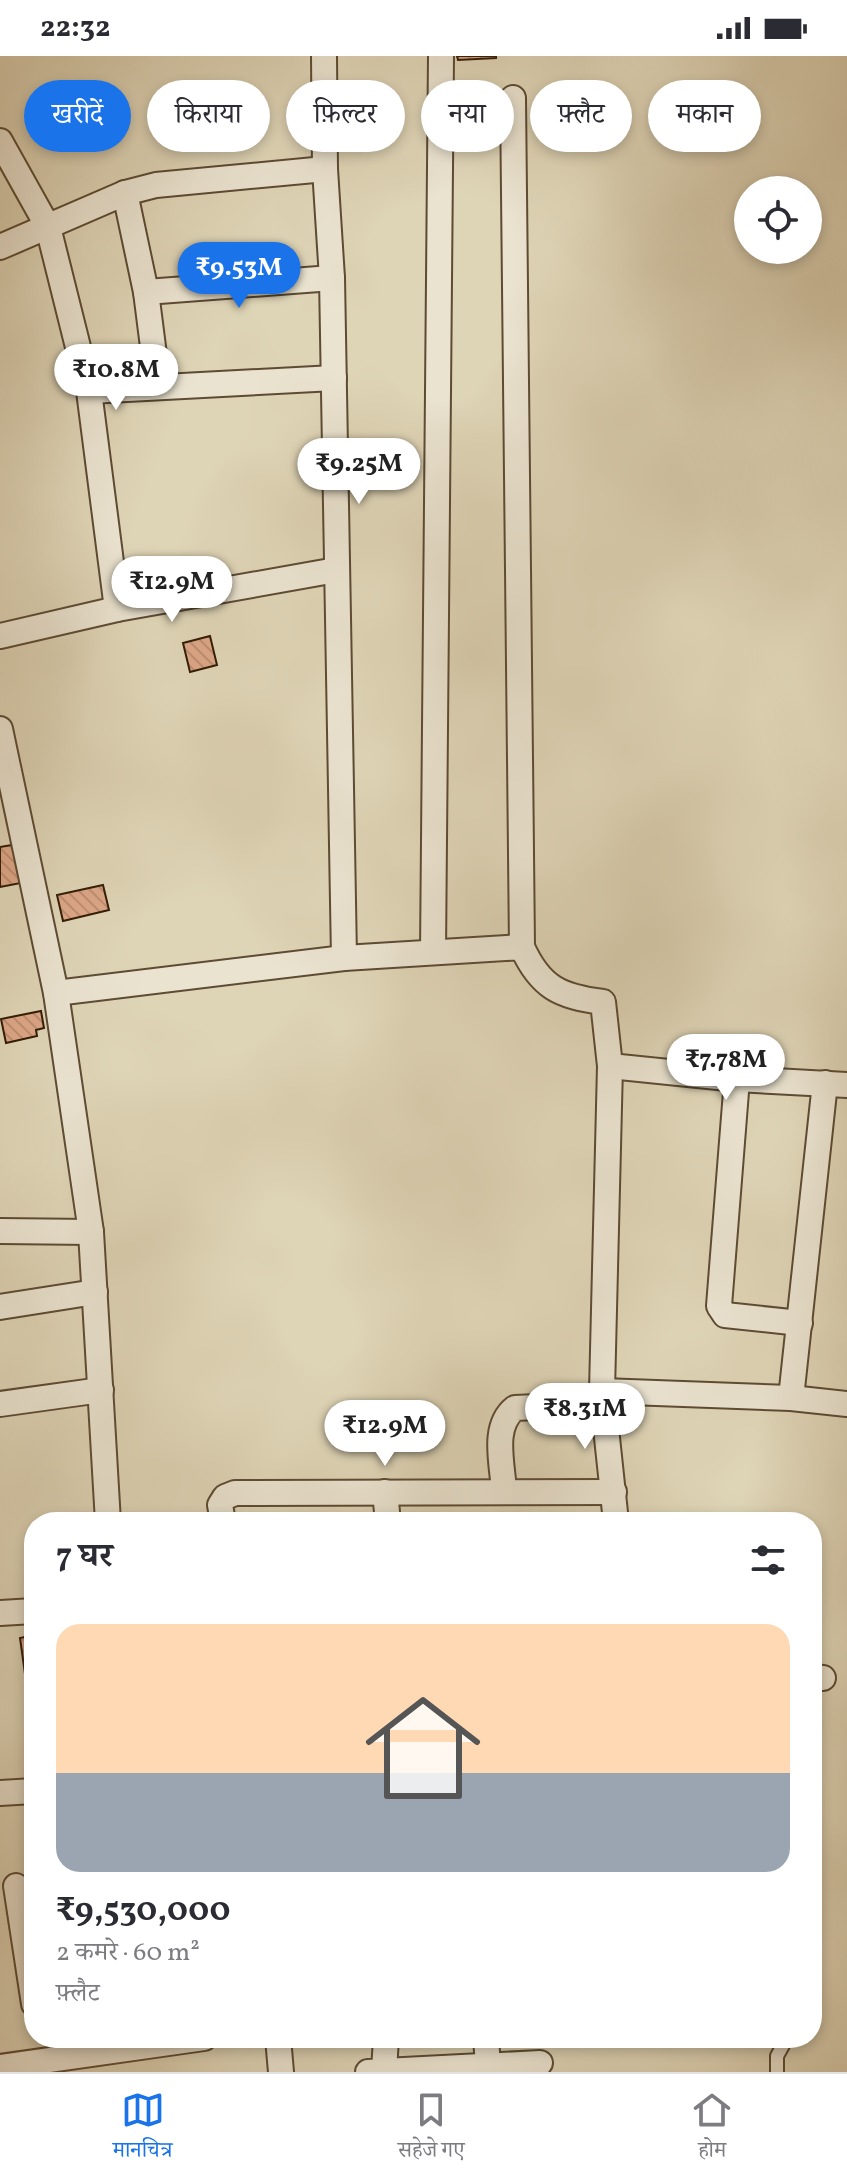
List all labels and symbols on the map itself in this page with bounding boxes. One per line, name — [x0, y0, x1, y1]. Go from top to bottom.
pin: ₹9.53M — [174, 242, 304, 310]
pin: ₹10.8M — [51, 344, 181, 412]
pin: ₹9.25M — [294, 438, 424, 506]
pin: ₹12.9M — [107, 556, 237, 624]
pin: ₹7.78M — [661, 1034, 791, 1102]
pin: ₹8.31M — [520, 1383, 650, 1451]
pin: ₹12.9M — [320, 1400, 450, 1468]

